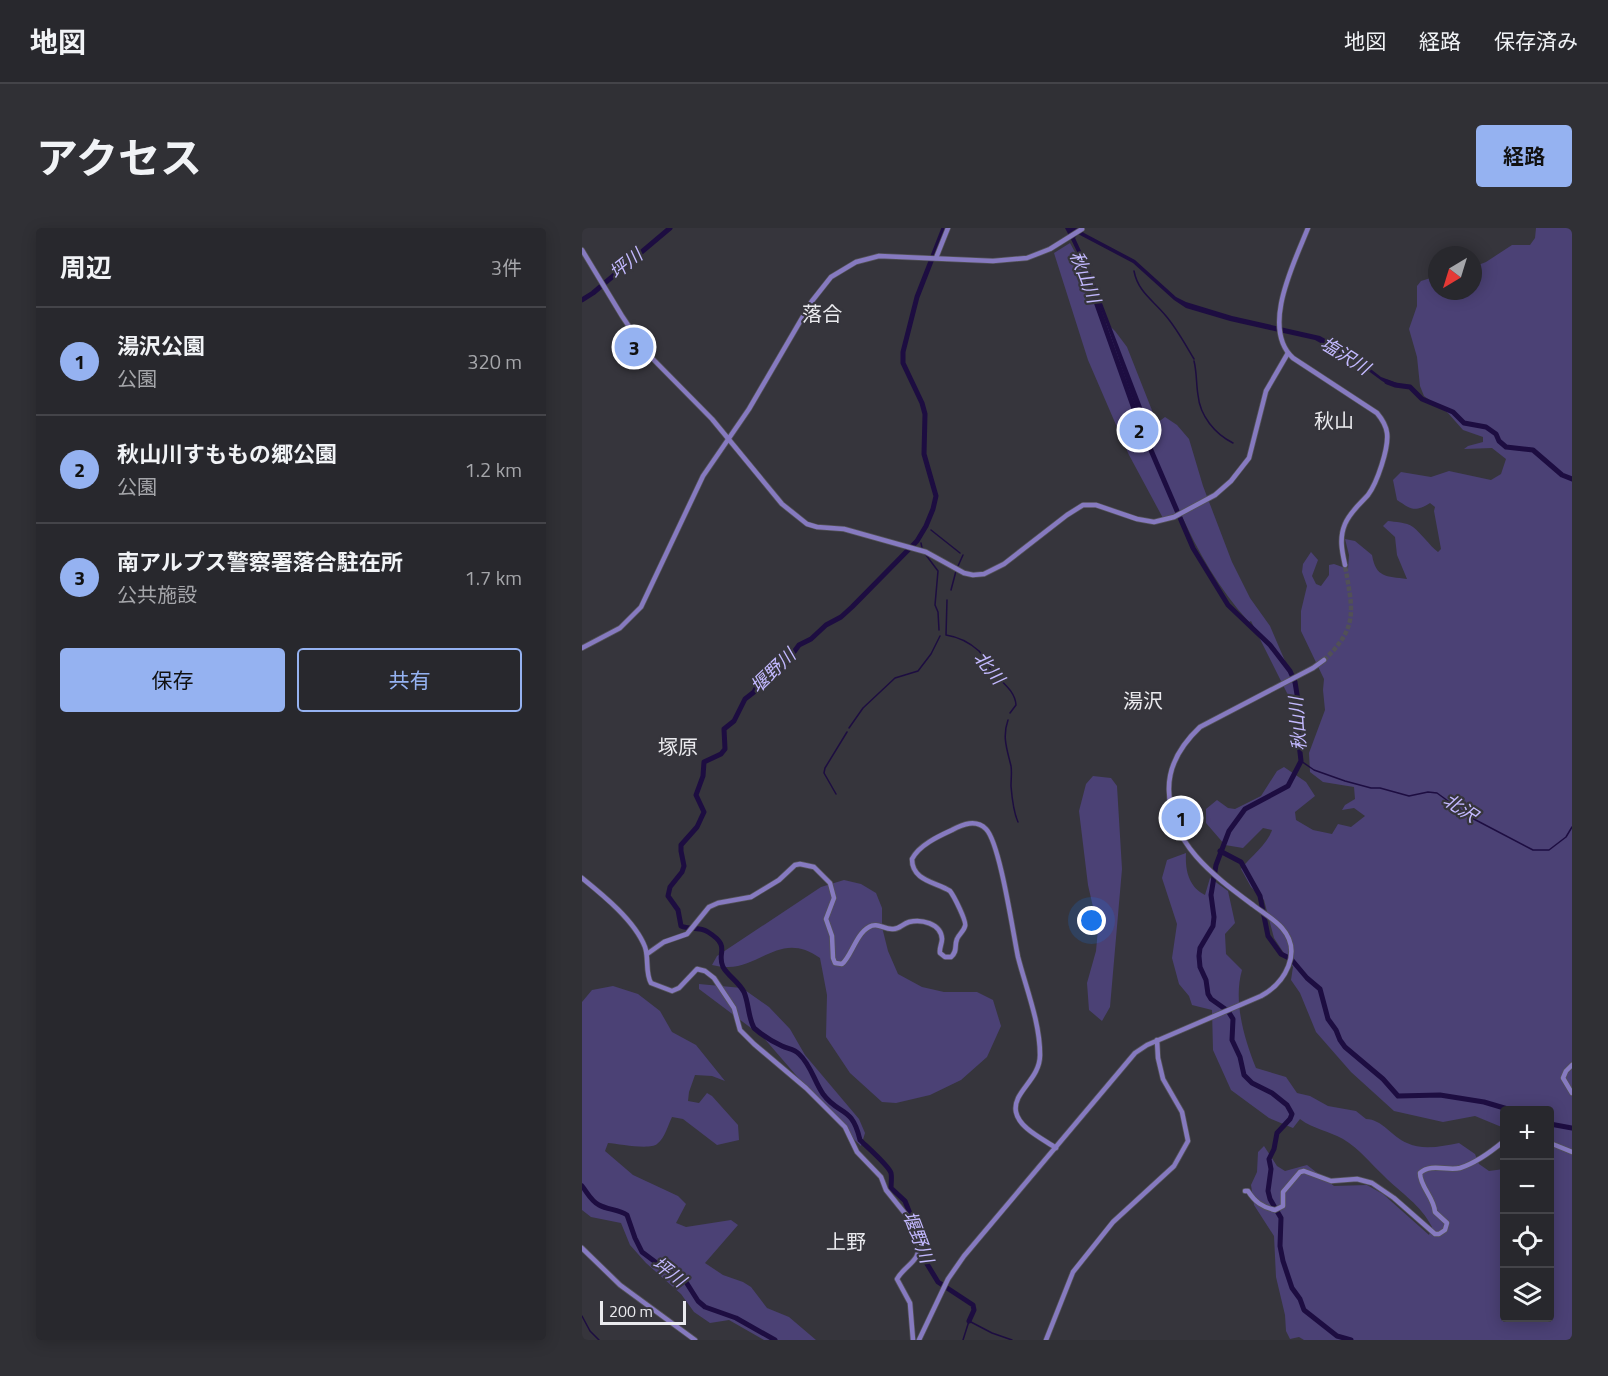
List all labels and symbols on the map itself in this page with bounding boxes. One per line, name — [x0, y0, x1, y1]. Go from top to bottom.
water label: 坪川 — [603, 241, 650, 285]
north arrow — [1428, 246, 1482, 300]
water label: 秋山川 — [1063, 247, 1108, 309]
district label: 落合 — [802, 298, 842, 329]
pin: 3 — [614, 324, 654, 370]
water label: 塩沢川 — [1315, 330, 1377, 382]
district label: 秋山 — [1314, 405, 1354, 436]
pin: 2 — [1120, 408, 1158, 452]
water label: 堰野川 — [744, 641, 803, 699]
water label: 北川 — [968, 645, 1012, 692]
district label: 湯沢 — [1123, 685, 1163, 716]
water label: 秋山川 — [1282, 694, 1313, 752]
district label: 塚原 — [658, 731, 698, 762]
water label: 北沢 — [1438, 786, 1484, 830]
pin: 1 — [1162, 796, 1200, 840]
your location — [1077, 906, 1106, 935]
water label: 堰野川 — [896, 1207, 941, 1269]
district label: 上野 — [826, 1226, 866, 1257]
water label: 坪川 — [647, 1250, 693, 1295]
scale bar — [600, 1298, 686, 1326]

